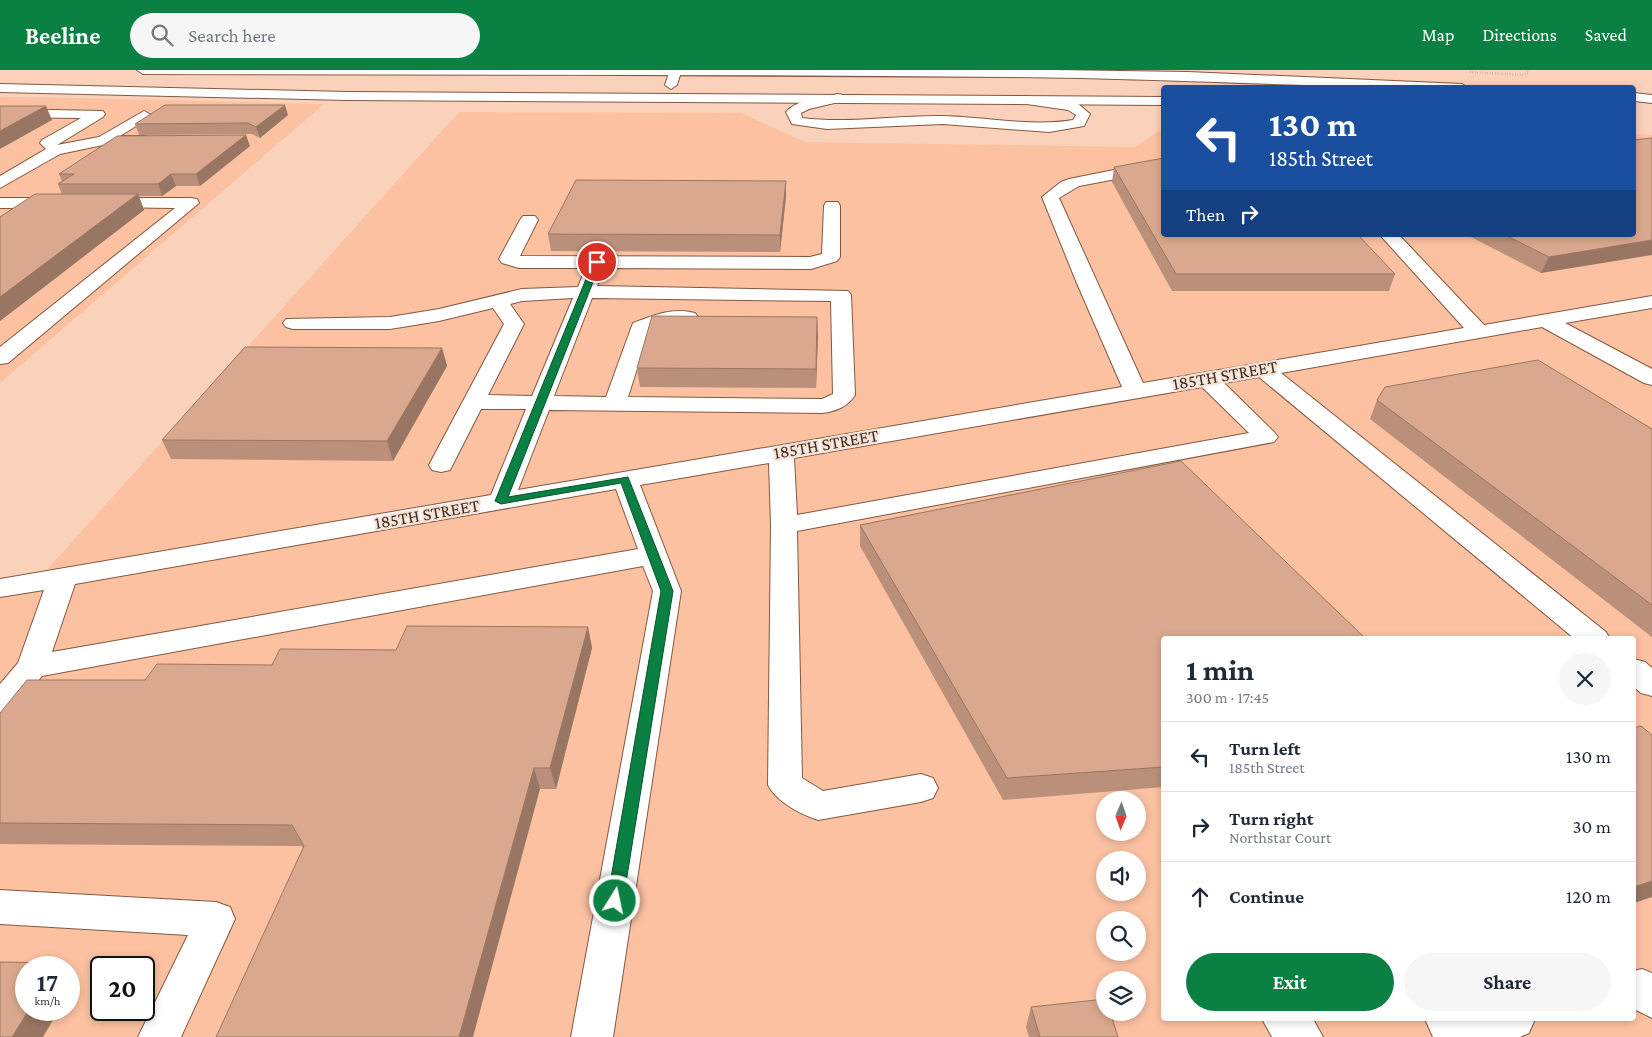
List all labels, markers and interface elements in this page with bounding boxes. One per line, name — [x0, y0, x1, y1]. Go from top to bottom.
search box — [130, 13, 480, 58]
icon: search — [148, 21, 176, 49]
text: Beeline — [25, 22, 100, 49]
text: Search here — [188, 25, 276, 46]
text: Map — [1422, 25, 1454, 45]
text: Directions — [1482, 25, 1557, 45]
text: Saved — [1585, 25, 1627, 45]
icon: left — [1186, 105, 1251, 170]
text: 130 m — [1269, 105, 1357, 144]
text: 185th Street — [1269, 146, 1373, 171]
icon: right — [1235, 200, 1263, 228]
text: Then — [1186, 204, 1225, 225]
pin — [576, 241, 618, 283]
icon: arrive — [583, 248, 611, 276]
street label: 185TH STREET — [1171, 356, 1279, 394]
street label: 185TH STREET — [772, 425, 880, 463]
street label: 185TH STREET — [373, 495, 481, 533]
text: 1 min — [1186, 653, 1254, 686]
button: close — [1559, 653, 1611, 705]
text: 300 m · 17:45 — [1186, 689, 1269, 706]
text: Turn left — [1229, 738, 1301, 759]
icon: left — [1186, 743, 1214, 771]
text: 130 m — [1566, 746, 1611, 767]
text: 185th Street — [1229, 759, 1305, 776]
north arrow — [1096, 791, 1146, 841]
map controls — [1096, 791, 1146, 1021]
text: Turn right — [1229, 808, 1314, 829]
icon: right — [1186, 813, 1214, 841]
text: 30 m — [1572, 816, 1611, 837]
text: Northstar Court — [1229, 829, 1331, 846]
button: sound — [1096, 851, 1146, 901]
position arrow — [588, 874, 640, 926]
icon: ahead — [1186, 883, 1214, 911]
text: Continue — [1229, 886, 1304, 907]
text: 120 m — [1566, 886, 1611, 907]
button: search — [1096, 911, 1146, 961]
button: Exit — [1186, 953, 1394, 1011]
button: Share — [1404, 953, 1611, 1011]
speed limit sign: 20 — [90, 956, 155, 1021]
text: 17 — [37, 969, 58, 996]
button: layers — [1096, 971, 1146, 1021]
text: km/h — [35, 994, 60, 1008]

